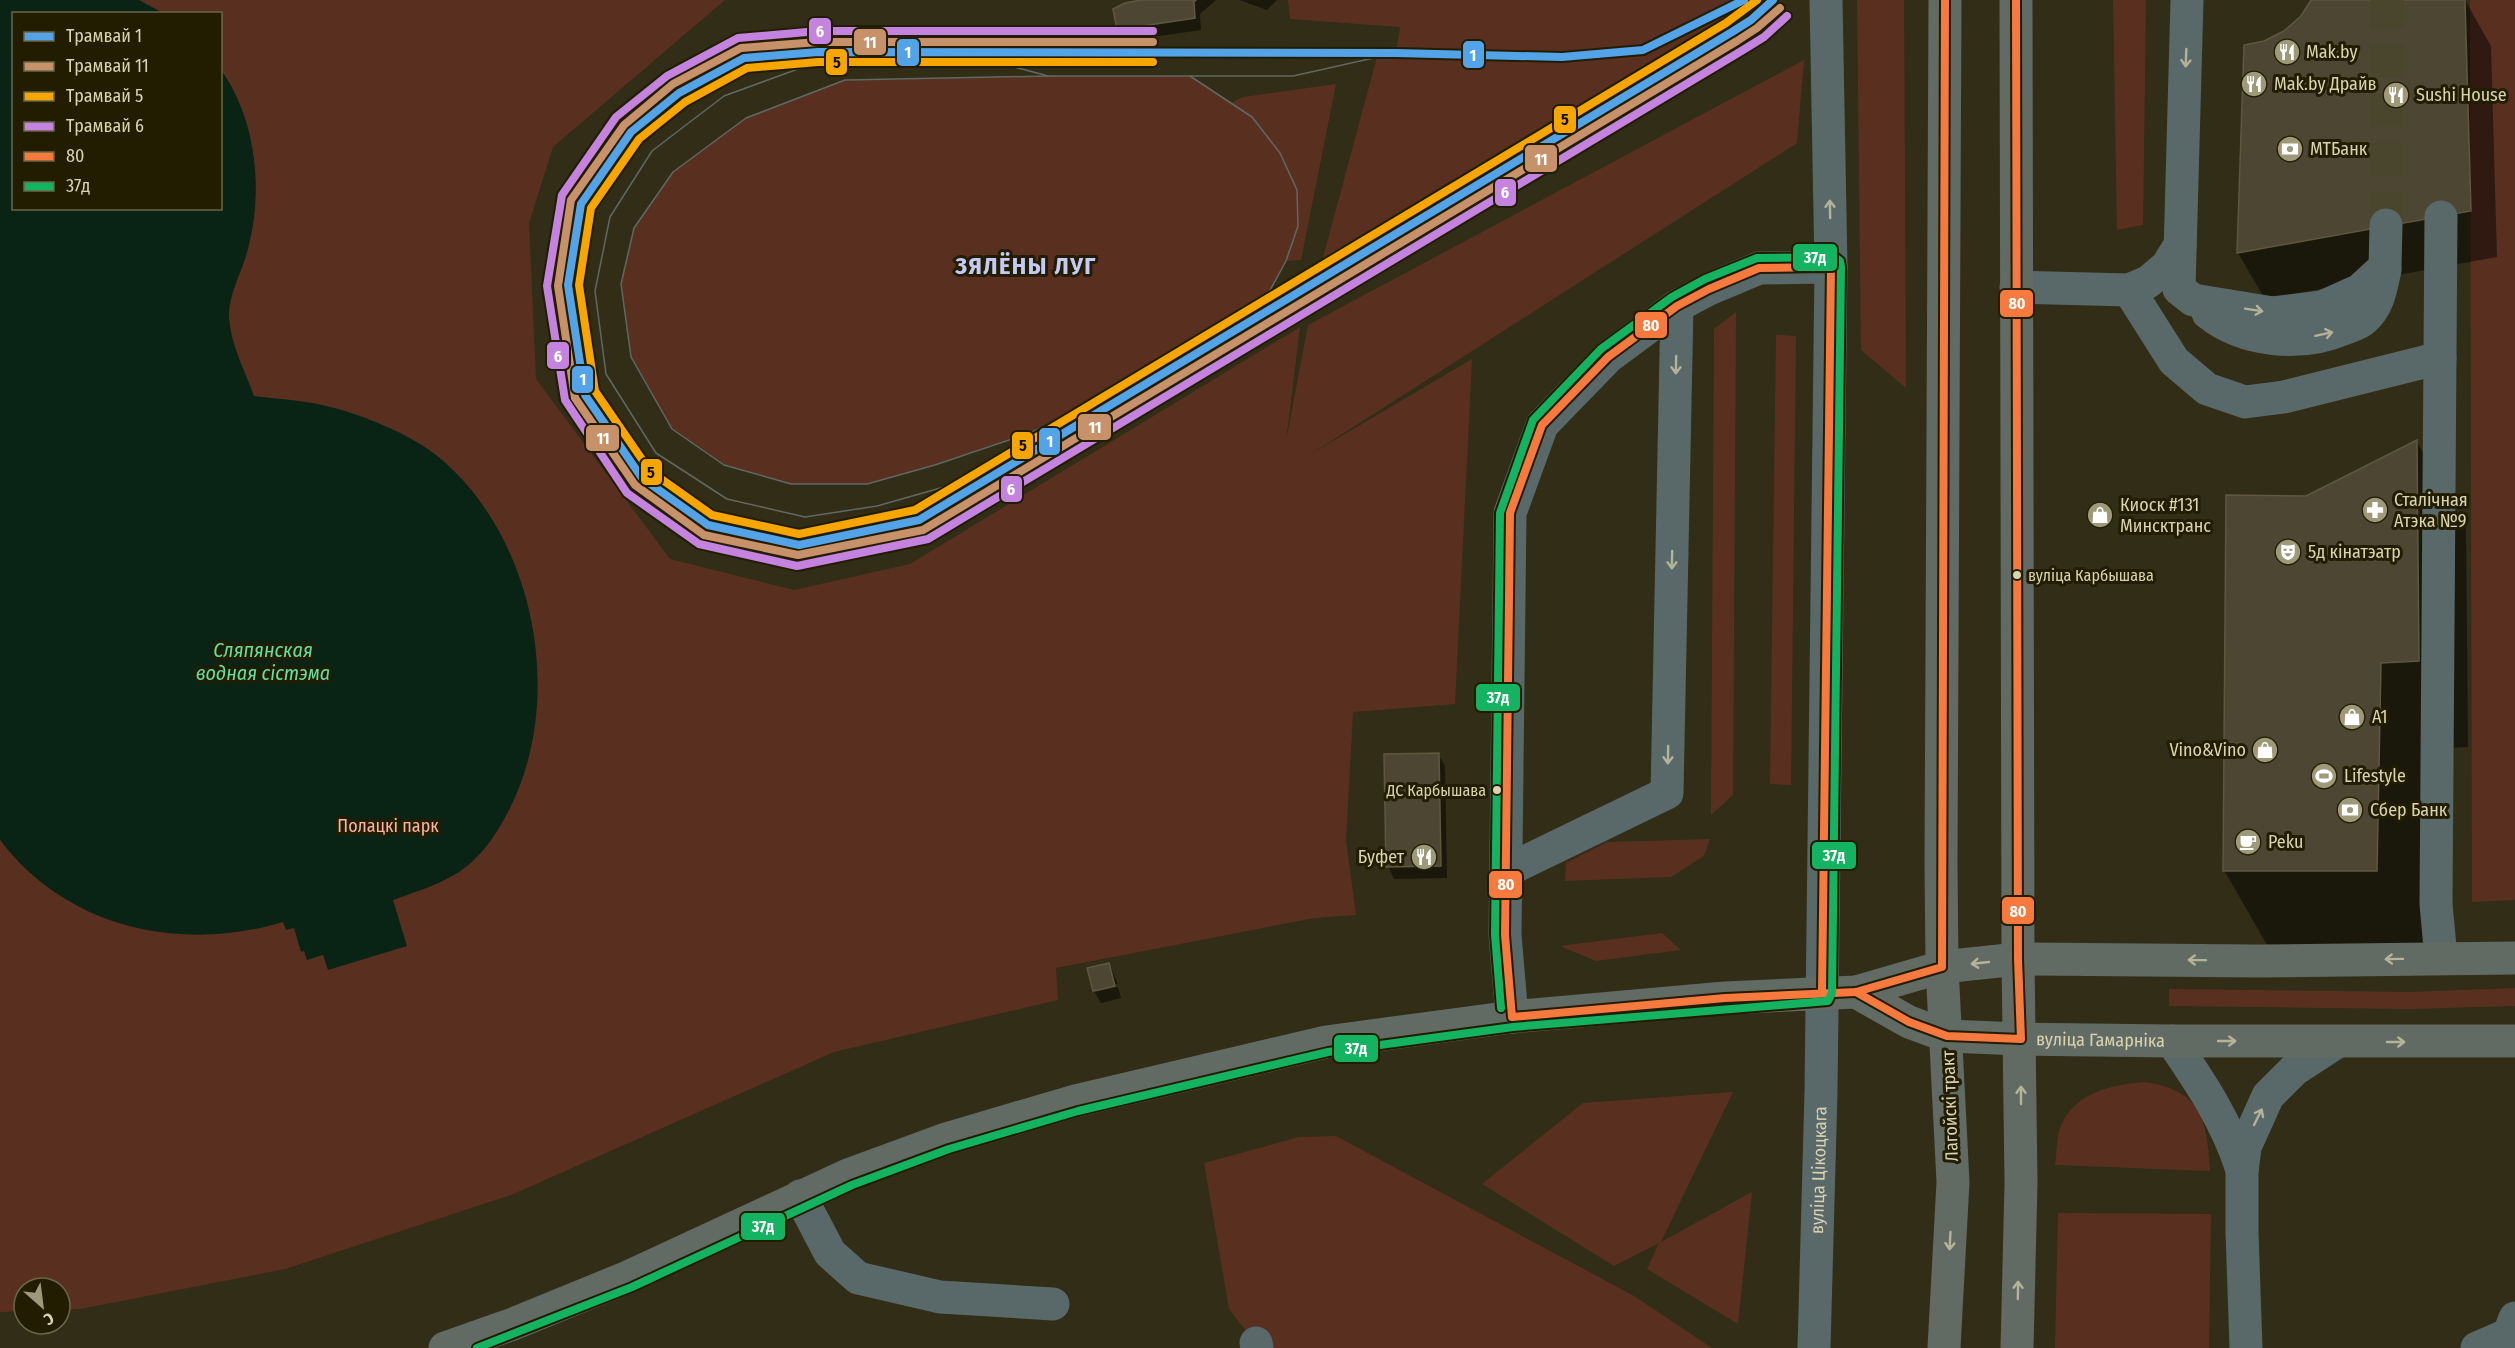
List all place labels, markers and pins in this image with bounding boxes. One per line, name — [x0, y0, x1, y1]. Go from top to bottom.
restaurant icon: Mak.by — [2272, 37, 2302, 67]
place label: Mak.by — [2306, 41, 2357, 63]
restaurant icon: Маk.by Драйв — [2239, 69, 2269, 99]
place label: Маk.by Драйв — [2274, 73, 2377, 95]
restaurant icon: Sushi House — [2381, 80, 2411, 110]
place label: Sushi House — [2416, 84, 2507, 106]
bank icon: МТБанк — [2275, 134, 2305, 164]
place label: МТБанк — [2310, 138, 2368, 160]
place label: Сталічная Атэка №9 — [2394, 489, 2468, 532]
place label: Киоск #131 Минсктранс — [2120, 494, 2211, 537]
pharmacy icon: Сталічная Атэка №9 — [2360, 495, 2390, 525]
shop icon: Киоск #131 Минсктранс — [2085, 500, 2115, 530]
theatre icon: 5д кінатэатр — [2273, 537, 2303, 567]
place label: 5д кінатэатр — [2308, 541, 2401, 563]
place label: вуліца Карбышава — [2028, 566, 2154, 585]
marker: вуліца Карбышава — [2011, 569, 2023, 581]
shop icon: A1 — [2337, 702, 2367, 732]
place label: A1 — [2372, 706, 2388, 728]
shop icon: Vino&Vino — [2250, 735, 2280, 765]
place label: Vino&Vino — [2169, 739, 2246, 761]
sports icon: Lifestyle — [2309, 761, 2339, 791]
place label: Lifestyle — [2344, 765, 2406, 787]
place label: ДС Карбышава — [1385, 781, 1486, 800]
marker: ДС Карбышава — [1491, 784, 1503, 796]
bank icon: Сбер Банк — [2335, 795, 2365, 825]
place label: Сбер Банк — [2370, 799, 2448, 821]
cafe icon: Peku — [2233, 827, 2263, 857]
place label: Peku — [2268, 831, 2303, 853]
restaurant icon: Буфет — [1409, 842, 1439, 872]
place label: Буфет — [1358, 846, 1405, 868]

